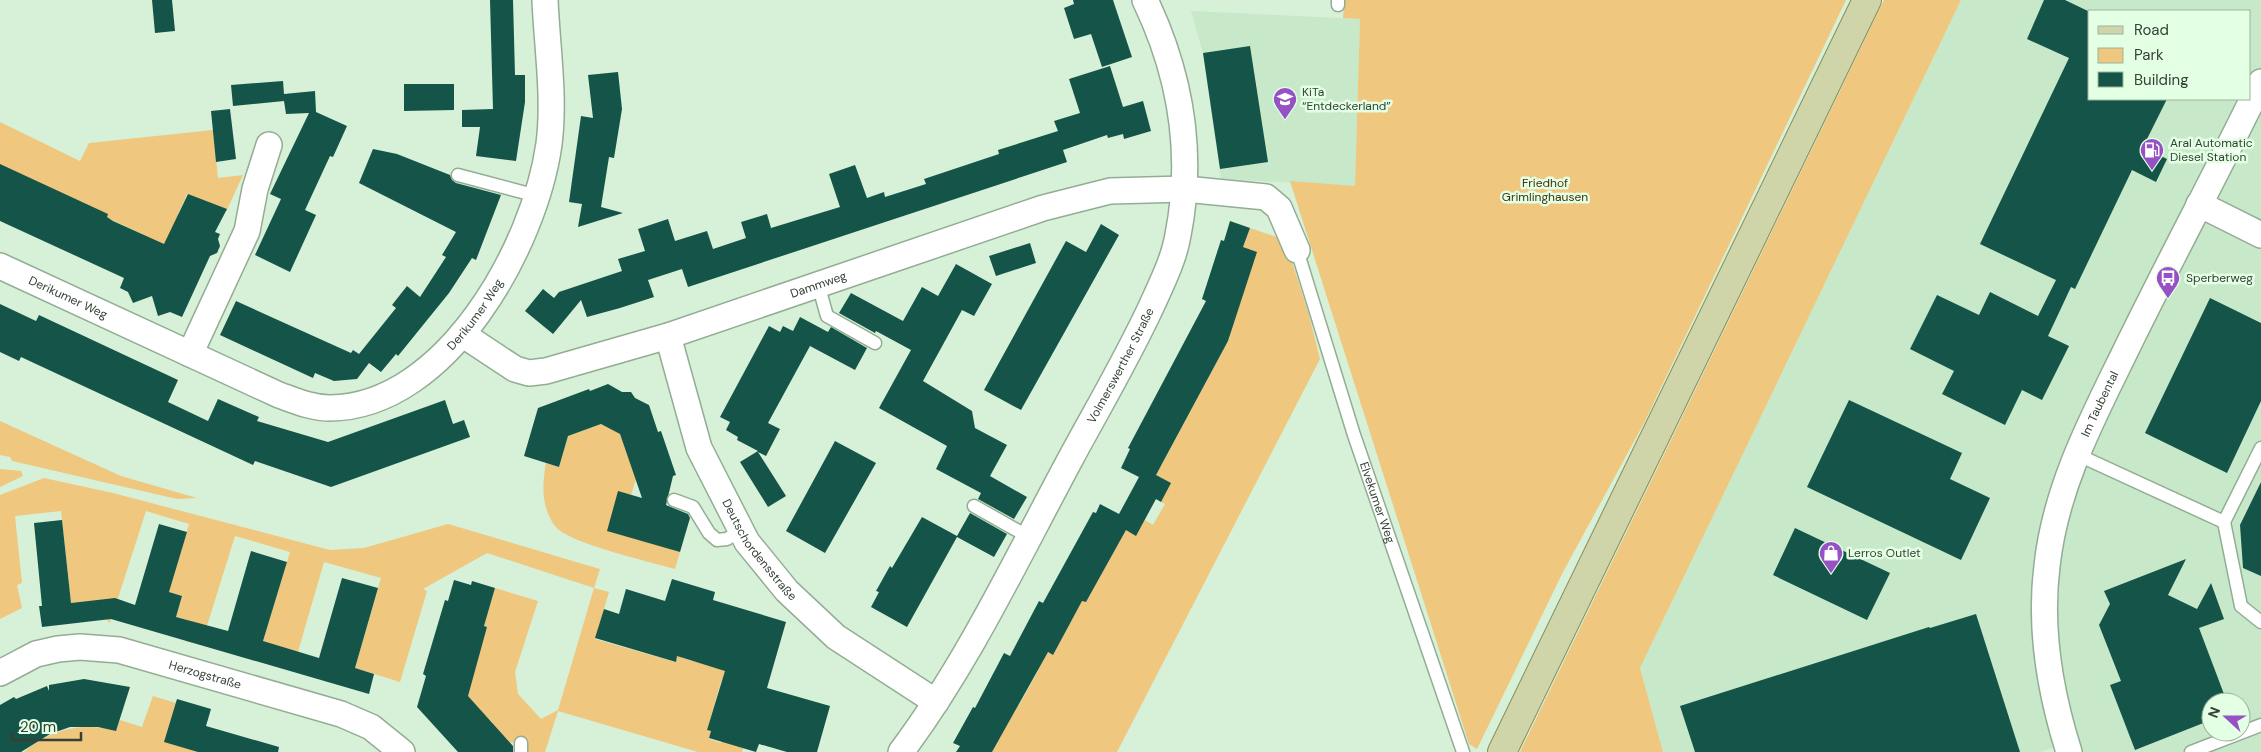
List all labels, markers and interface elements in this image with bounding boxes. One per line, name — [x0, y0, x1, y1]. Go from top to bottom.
legend — [2088, 10, 2251, 100]
text: Road — [2134, 20, 2169, 40]
text: Park — [2134, 45, 2164, 65]
text: Building — [2134, 70, 2189, 90]
place label: KiTa “Entdeckerland” — [1302, 84, 1391, 114]
school or university icon: KiTa “Entdeckerland” — [1272, 86, 1298, 120]
place label: Aral Automatic Diesel Station — [2170, 135, 2253, 165]
fuel station icon: Aral Automatic Diesel Station — [2139, 137, 2165, 171]
park label: Friedhof Grimlinghausen — [1502, 175, 1588, 205]
bus stop icon: Sperberweg — [2155, 265, 2181, 299]
street label: Dammweg — [788, 268, 849, 302]
place label: Sperberweg — [2186, 270, 2253, 286]
street label: Derikumer Weg — [26, 272, 110, 323]
street label: Derikumer Weg — [444, 276, 507, 354]
street label: Volmerswerther Straße — [1084, 305, 1158, 426]
street label: Im Taubental — [2077, 368, 2122, 439]
street label: Elvekumer Weg — [1356, 460, 1399, 546]
street label: Deutschordensstraße — [718, 496, 800, 604]
shop icon: Lerros Outlet — [1818, 540, 1844, 574]
place label: Lerros Outlet — [1848, 545, 1921, 561]
street label: Herzogstraße — [167, 657, 243, 693]
north arrow — [2201, 692, 2251, 742]
text: N — [2204, 704, 2224, 720]
scale bar — [12, 710, 81, 742]
text: 20 m — [20, 717, 56, 737]

